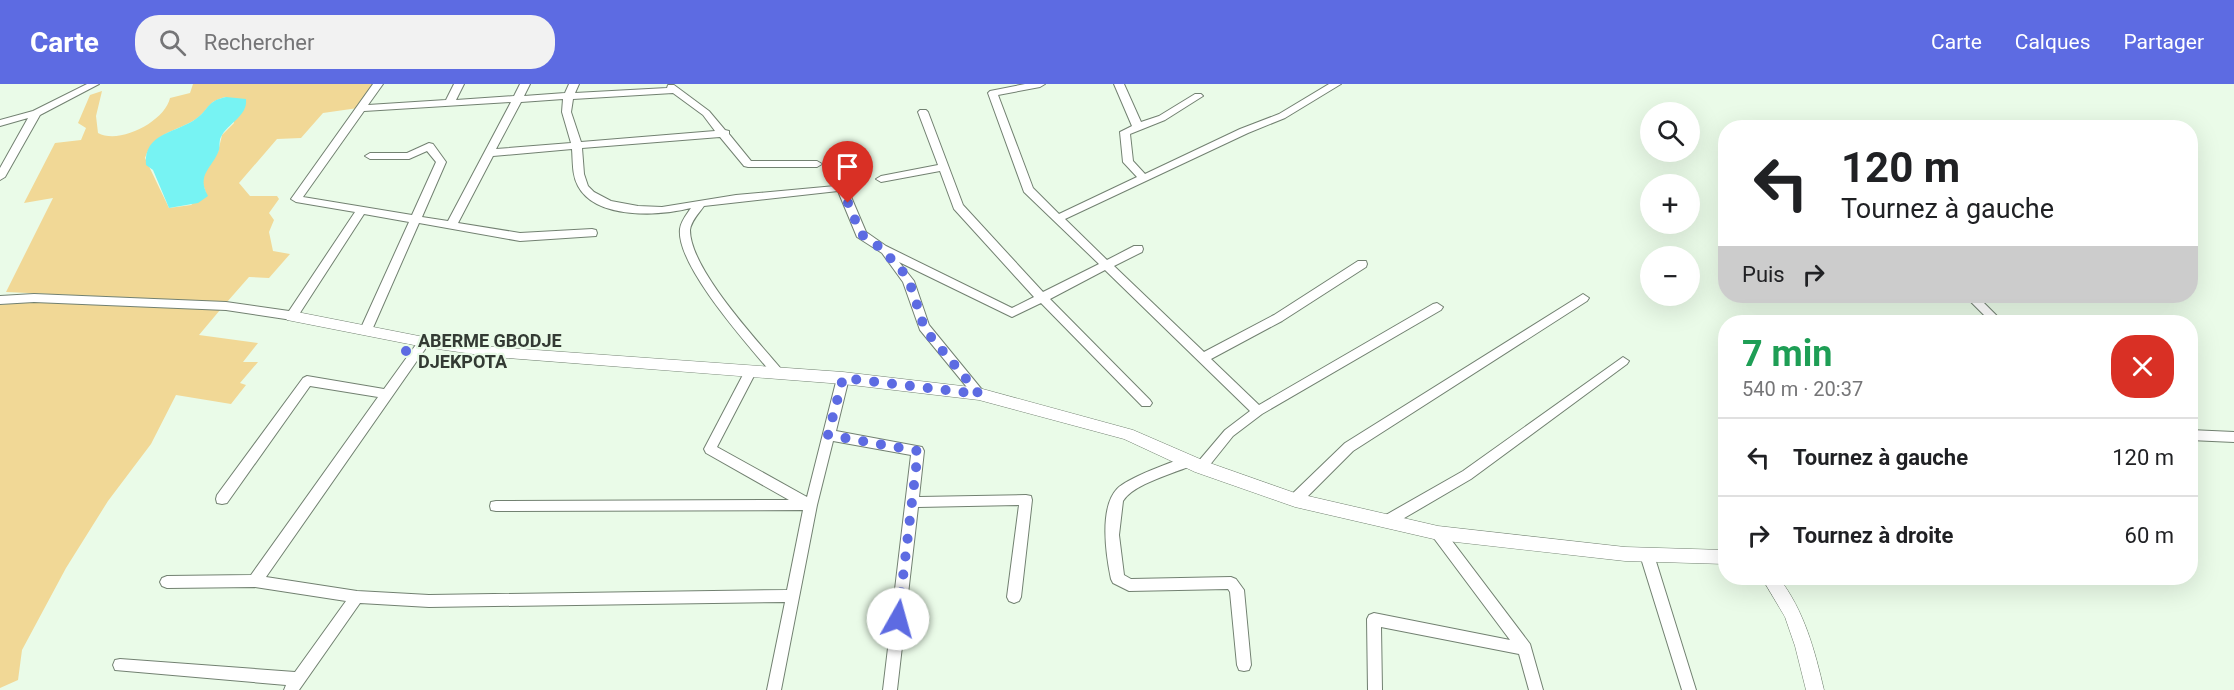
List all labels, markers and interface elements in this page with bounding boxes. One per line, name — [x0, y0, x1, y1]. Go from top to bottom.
search box — [135, 15, 555, 69]
text: Carte — [30, 26, 99, 59]
icon: search — [156, 26, 189, 59]
text: Rechercher — [204, 30, 314, 55]
text: Carte — [1931, 30, 1982, 54]
text: Calques — [2015, 30, 2090, 54]
text: Partager — [2123, 30, 2204, 54]
map controls — [1640, 102, 1700, 306]
button: search — [1640, 102, 1700, 162]
pin — [822, 141, 873, 203]
text: 120 m — [1841, 143, 1960, 192]
icon: left — [1742, 144, 1820, 222]
icon: arrive — [831, 150, 864, 183]
button: + — [1640, 174, 1700, 234]
text: Tournez à gauche — [1841, 193, 2054, 225]
button: − — [1640, 246, 1700, 306]
icon: right — [1797, 258, 1830, 291]
text: Puis — [1742, 262, 1785, 287]
place label: ABERME GBODJE DJEKPOTA — [418, 330, 562, 372]
text: 7 min — [1742, 333, 1833, 375]
button: close — [2111, 335, 2174, 398]
marker: ABERME GBODJE DJEKPOTA — [399, 344, 413, 358]
text: 540 m · 20:37 — [1742, 377, 1863, 401]
icon: left — [1742, 441, 1775, 474]
text: Tournez à gauche — [1793, 445, 1968, 470]
text: 120 m — [2112, 445, 2174, 470]
icon: right — [1742, 519, 1775, 552]
text: Tournez à droite — [1793, 523, 1953, 548]
text: 60 m — [2125, 523, 2174, 548]
position arrow — [866, 587, 930, 651]

